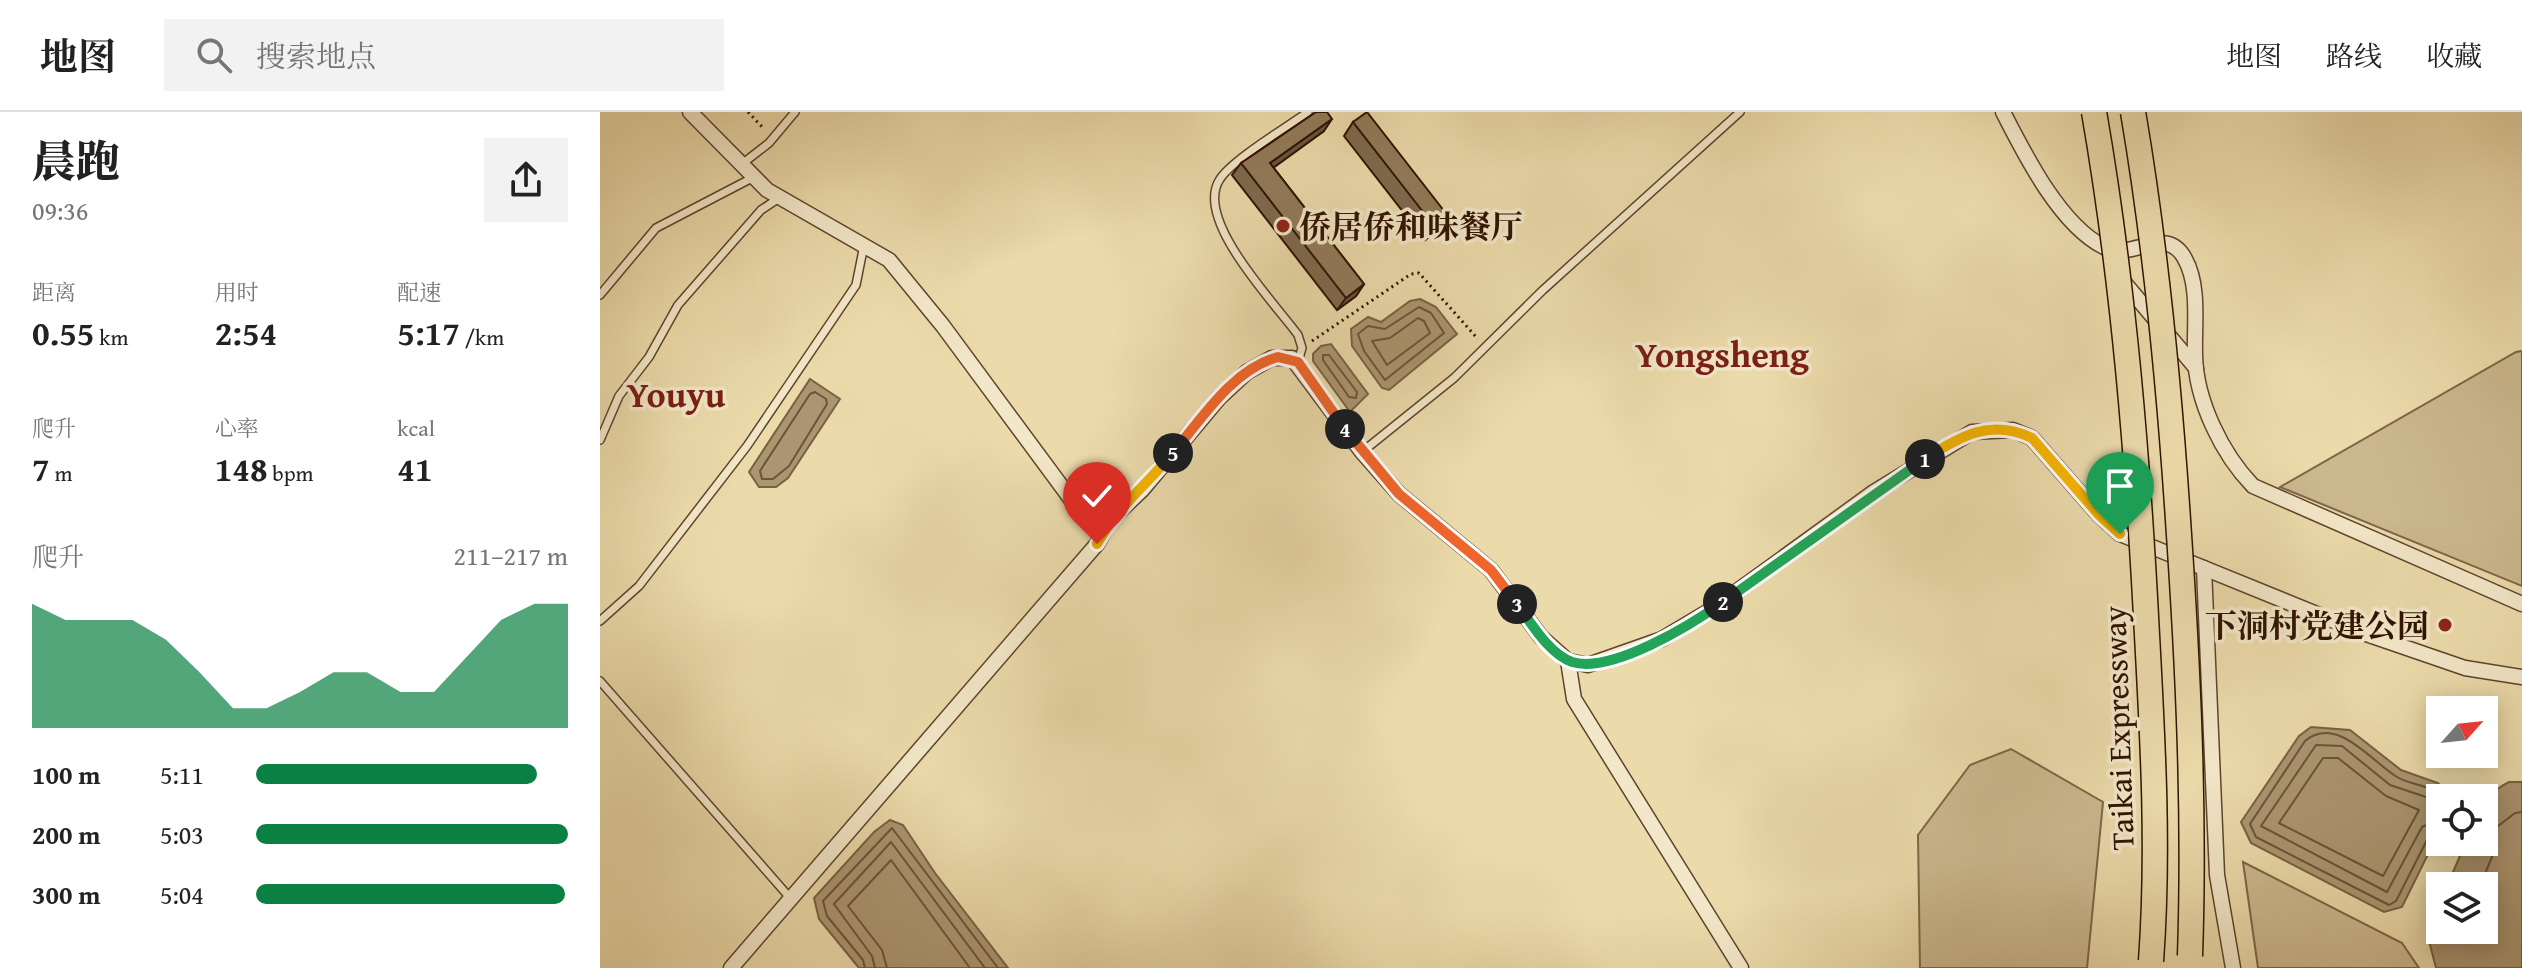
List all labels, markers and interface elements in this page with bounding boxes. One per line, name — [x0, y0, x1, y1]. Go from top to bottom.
search box — [164, 19, 724, 91]
text: 地图 — [40, 28, 116, 84]
icon: search — [192, 33, 236, 77]
text: 搜索地点 — [256, 34, 376, 78]
text: 地图 — [2226, 35, 2282, 76]
text: 路线 — [2326, 35, 2382, 76]
text: 收藏 — [2426, 35, 2482, 76]
text: 晨跑 — [32, 129, 120, 193]
button: share — [484, 138, 568, 222]
text: 09:36 — [32, 191, 88, 230]
place label: 侨居侨和味餐厅 — [1299, 203, 1523, 250]
marker: 侨居侨和味餐厅 — [1274, 217, 1292, 235]
text: 距离 — [32, 276, 76, 308]
text: 用时 — [215, 276, 259, 308]
text: 配速 — [397, 276, 441, 308]
text: 0.55 — [32, 308, 94, 357]
text: 2:54 — [215, 308, 277, 357]
text: 5:17 — [397, 308, 460, 357]
text: km — [94, 321, 128, 353]
text: /km — [460, 321, 504, 353]
district label: Yongsheng — [1635, 327, 1809, 380]
district label: Youyu — [626, 367, 726, 420]
pin: 4 — [1325, 409, 1365, 449]
text: 爬升 — [32, 412, 76, 444]
text: 心率 — [215, 412, 259, 444]
text: kcal — [397, 412, 435, 444]
text: 4 — [1339, 413, 1351, 445]
pin: 5 — [1153, 433, 1193, 473]
text: 5 — [1167, 437, 1179, 469]
pin: 1 — [1905, 439, 1945, 479]
text: 1 — [1919, 443, 1931, 475]
text: 7 — [32, 444, 50, 493]
text: 148 — [215, 444, 268, 493]
text: 41 — [397, 444, 433, 493]
pin — [2086, 452, 2154, 534]
text: m — [50, 457, 72, 489]
text: bpm — [268, 457, 314, 489]
pin — [1063, 462, 1131, 544]
icon: arrive — [2098, 464, 2142, 508]
icon: check — [1075, 474, 1119, 518]
text: 211–217 m — [454, 536, 568, 575]
text: 爬升 — [32, 537, 84, 576]
pin: 2 — [1703, 582, 1743, 622]
pin: 3 — [1497, 584, 1537, 624]
text: 2 — [1717, 586, 1729, 618]
text: 3 — [1511, 588, 1523, 620]
place label: 下洞村党建公园 — [2205, 602, 2429, 649]
street label: Taikai Expressway — [2090, 605, 2146, 851]
marker: 下洞村党建公园 — [2436, 616, 2454, 634]
north arrow — [2426, 696, 2498, 768]
map controls — [2426, 696, 2498, 944]
text: 100 m — [32, 755, 100, 794]
text: 5:11 — [160, 755, 204, 794]
button: locate — [2426, 784, 2498, 856]
text: 200 m — [32, 815, 100, 854]
text: 5:03 — [160, 815, 204, 854]
button: layers — [2426, 872, 2498, 944]
text: 300 m — [32, 875, 100, 914]
text: 5:04 — [160, 875, 204, 914]

